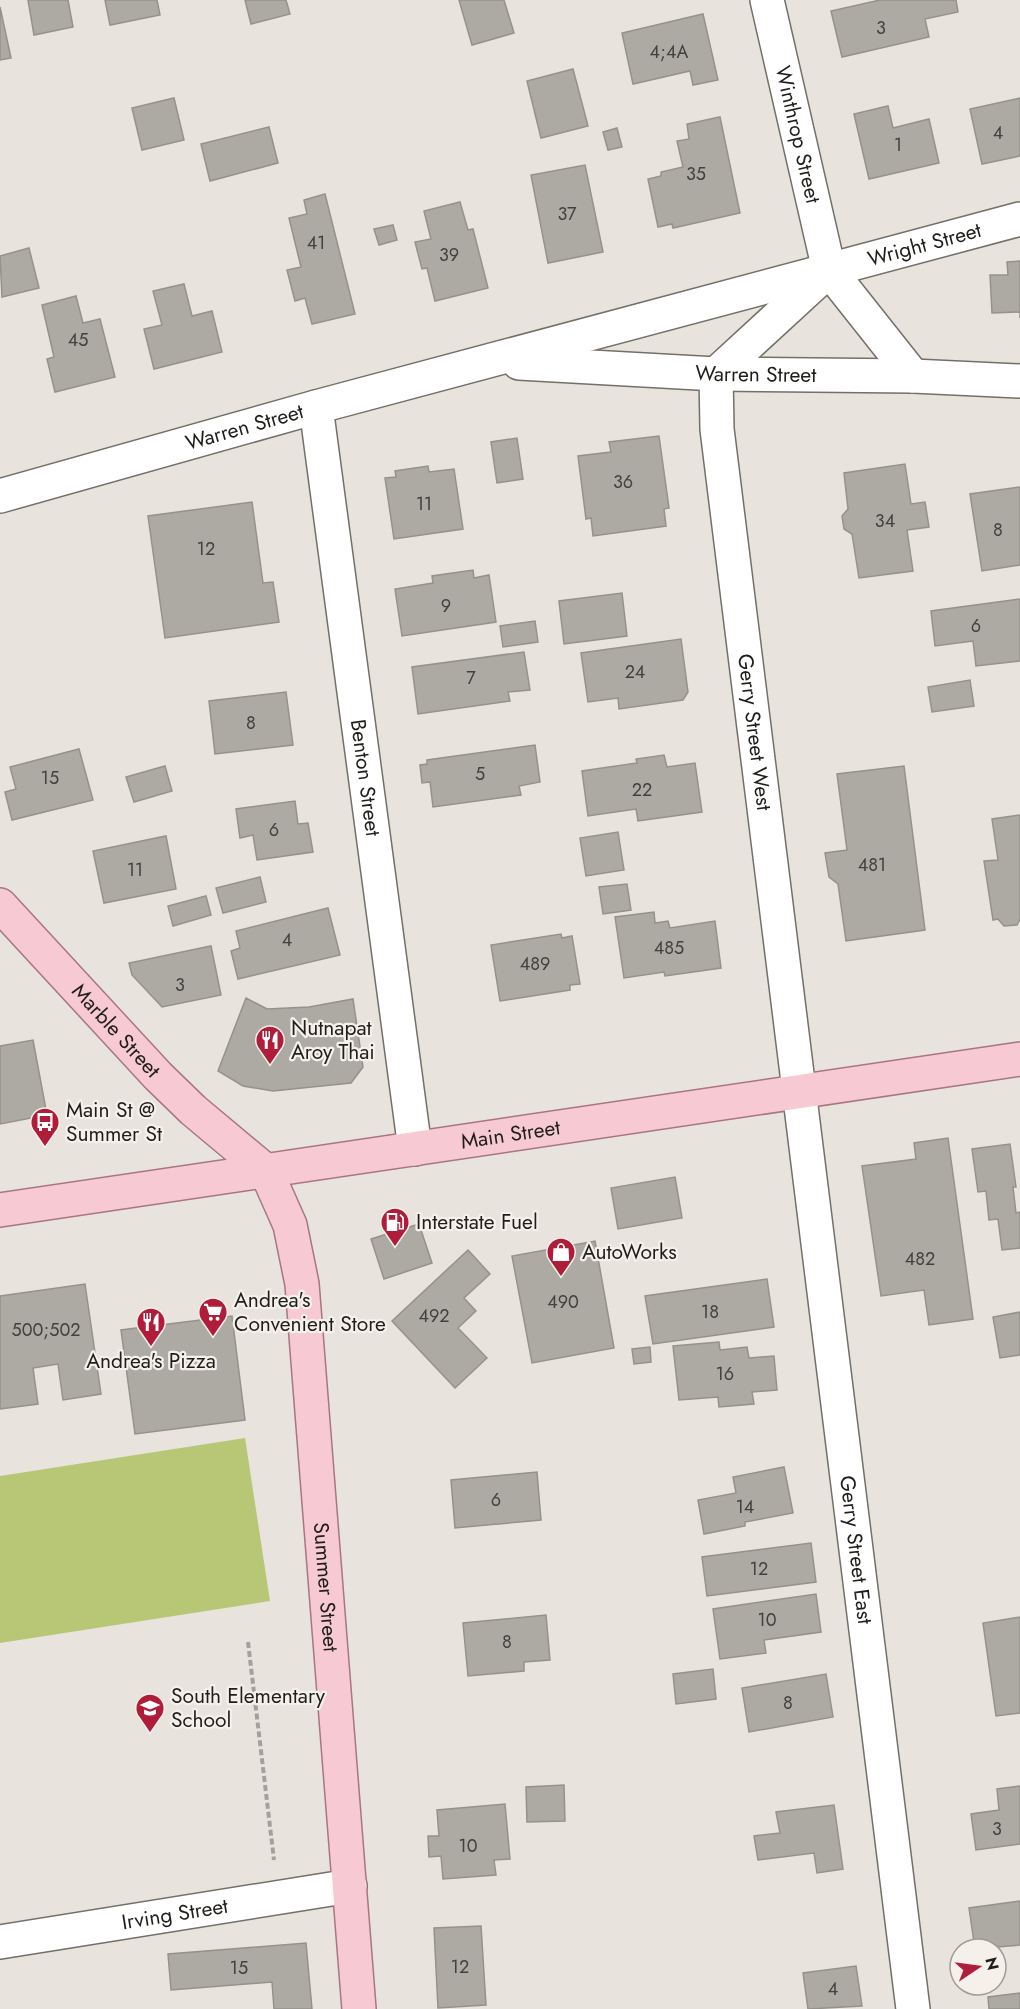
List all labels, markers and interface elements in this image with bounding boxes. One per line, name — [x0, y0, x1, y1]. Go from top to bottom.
house number: 3 — [876, 15, 886, 41]
house number: 4;4A — [650, 39, 689, 65]
street label: Winthrop Street — [768, 63, 828, 206]
house number: 4 — [993, 120, 1003, 146]
house number: 1 — [894, 132, 902, 158]
house number: 35 — [686, 161, 706, 187]
house number: 37 — [557, 201, 577, 227]
street label: Wright Street — [864, 215, 985, 274]
house number: 41 — [307, 230, 325, 256]
house number: 39 — [439, 242, 459, 268]
house number: 45 — [68, 327, 88, 353]
street label: Warren Street — [694, 358, 816, 390]
street label: Warren Street — [182, 396, 307, 458]
house number: 36 — [613, 469, 633, 495]
house number: 11 — [416, 491, 432, 517]
house number: 34 — [875, 508, 895, 534]
house number: 8 — [993, 517, 1003, 543]
house number: 12 — [197, 536, 215, 562]
house number: 9 — [441, 593, 451, 619]
house number: 6 — [971, 613, 981, 639]
street label: Gerry Street West — [730, 652, 779, 812]
house number: 24 — [625, 659, 645, 685]
house number: 7 — [466, 665, 476, 691]
house number: 8 — [246, 710, 256, 736]
street label: Benton Street — [343, 717, 388, 838]
house number: 5 — [475, 761, 485, 787]
house number: 15 — [41, 765, 59, 791]
house number: 22 — [632, 777, 652, 803]
house number: 6 — [269, 817, 279, 843]
house number: 481 — [858, 852, 886, 878]
house number: 11 — [127, 857, 143, 883]
house number: 4 — [282, 927, 292, 953]
house number: 485 — [654, 935, 684, 961]
house number: 489 — [520, 951, 550, 977]
house number: 3 — [175, 972, 185, 998]
street label: Marble Street — [65, 977, 167, 1084]
place label: Nutnapat Aroy Thai — [291, 1013, 375, 1067]
restaurant icon: Nutnapat Aroy Thai — [254, 1024, 286, 1066]
place label: Main St @ Summer St — [66, 1095, 162, 1149]
bus stop icon: Main St @ Summer St — [29, 1106, 61, 1148]
street label: Main Street — [459, 1112, 562, 1157]
fuel station icon: Interstate Fuel — [379, 1206, 411, 1248]
place label: Interstate Fuel — [416, 1207, 538, 1237]
shop icon: AutoWorks — [545, 1236, 577, 1278]
place label: AutoWorks — [582, 1237, 677, 1267]
house number: 482 — [905, 1246, 935, 1272]
place label: Andrea's Convenient Store — [234, 1285, 386, 1339]
house number: 490 — [547, 1289, 579, 1315]
supermarket icon: Andrea's Convenient Store — [197, 1296, 229, 1338]
house number: 18 — [701, 1299, 719, 1325]
house number: 492 — [418, 1303, 450, 1329]
restaurant icon: Andrea's Pizza — [135, 1306, 167, 1348]
house number: 500;502 — [12, 1317, 80, 1343]
place label: Andrea's Pizza — [86, 1346, 216, 1376]
house number: 16 — [716, 1361, 734, 1387]
street label: Gerry Street East — [832, 1474, 880, 1626]
house number: 6 — [491, 1487, 501, 1513]
house number: 14 — [736, 1494, 754, 1520]
street label: Summer Street — [306, 1521, 346, 1653]
house number: 12 — [750, 1556, 768, 1582]
house number: 10 — [758, 1607, 777, 1633]
house number: 8 — [502, 1629, 512, 1655]
place label: South Elementary School — [171, 1681, 326, 1735]
house number: 8 — [783, 1690, 793, 1716]
school or university icon: South Elementary School — [134, 1692, 166, 1734]
house number: 3 — [992, 1816, 1002, 1842]
house number: 10 — [459, 1833, 478, 1859]
street label: Irving Street — [119, 1891, 230, 1937]
north arrow — [948, 1937, 1008, 1997]
house number: 12 — [451, 1954, 469, 1980]
house number: 15 — [230, 1955, 248, 1981]
text: N — [979, 1955, 1005, 1973]
house number: 4 — [828, 1976, 838, 2002]

